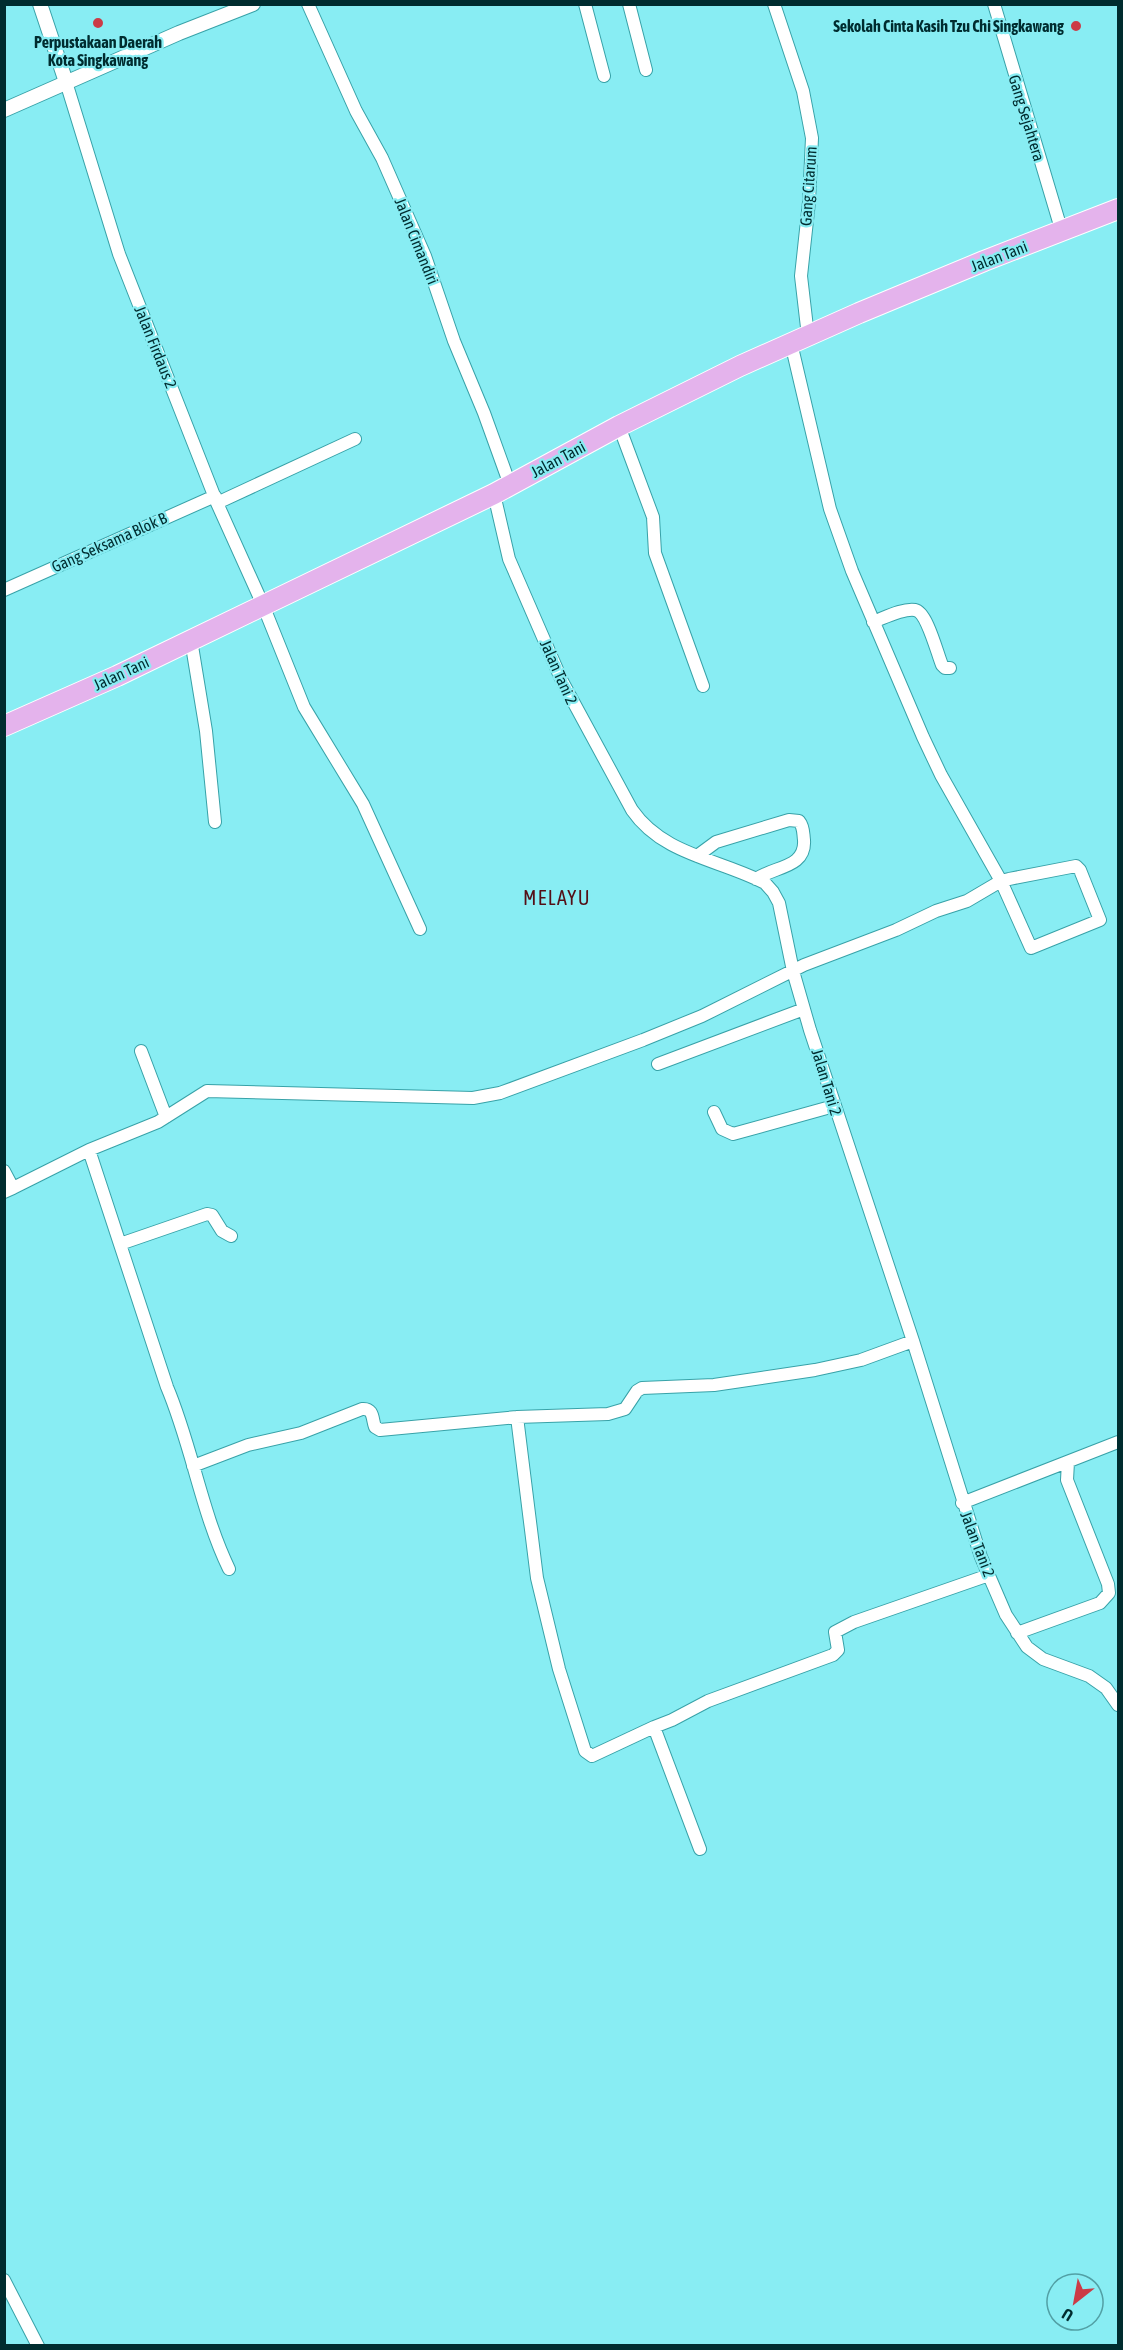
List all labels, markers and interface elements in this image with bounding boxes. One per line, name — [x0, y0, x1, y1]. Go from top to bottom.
marker: Perpustakaan Daerah Kota Singkawang — [91, 16, 105, 30]
place label: Sekolah Cinta Kasih Tzu Chi Singkawang — [833, 17, 1064, 35]
marker: Sekolah Cinta Kasih Tzu Chi Singkawang — [1069, 19, 1083, 33]
place label: Perpustakaan Daerah Kota Singkawang — [34, 33, 162, 69]
street label: Gang Sejahtera — [1004, 73, 1049, 164]
street label: Gang Citarum — [796, 146, 821, 226]
street label: Jalan Cimandiri — [392, 195, 442, 287]
street label: Jalan Tani — [968, 237, 1030, 275]
street label: Jalan Firdaus 2 — [131, 303, 181, 391]
street label: Jalan Tani — [528, 437, 588, 481]
street label: Gang Seksama Blok B — [49, 508, 170, 576]
street label: Jalan Tani 2 — [537, 637, 581, 707]
street label: Jalan Tani — [90, 652, 152, 694]
district label: MELAYU — [523, 886, 591, 909]
street label: Jalan Tani 2 — [808, 1047, 846, 1117]
street label: Jalan Tani 2 — [957, 1509, 999, 1579]
north arrow — [1045, 2272, 1105, 2332]
text: U — [1059, 2305, 1076, 2325]

